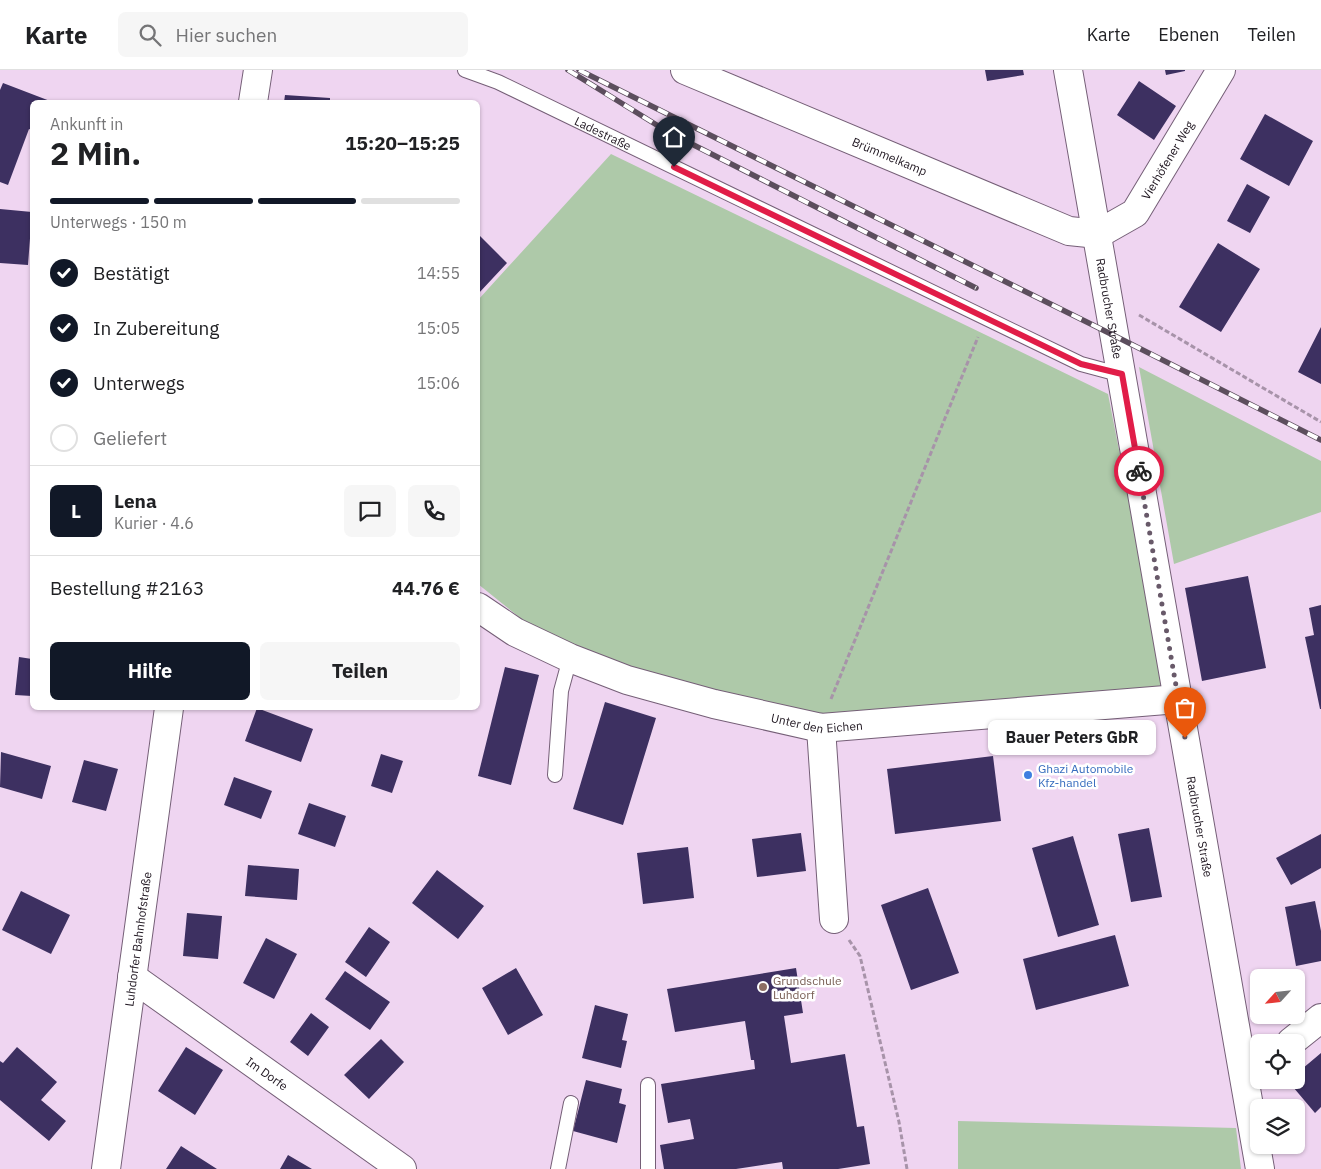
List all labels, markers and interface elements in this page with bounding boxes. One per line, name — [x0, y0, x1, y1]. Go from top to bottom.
search box — [118, 12, 468, 57]
text: Karte — [25, 19, 88, 51]
icon: search — [136, 21, 164, 49]
text: Hier suchen — [176, 23, 277, 47]
text: Karte — [1087, 23, 1130, 46]
text: Ebenen — [1158, 23, 1219, 46]
text: Teilen — [1247, 23, 1296, 46]
street label: Ladestraße — [572, 113, 634, 153]
text: Ankunft in — [50, 114, 123, 134]
pin — [653, 116, 695, 167]
street label: Vierhöfener Weg — [1137, 117, 1197, 202]
icon: home — [660, 123, 688, 151]
text: 15:20–15:25 — [345, 131, 460, 155]
text: 2 Min. — [50, 132, 141, 174]
street label: Brümmelkamp — [850, 133, 930, 178]
text: Unterwegs · 150 m — [50, 212, 187, 232]
street label: Radbrucher Straße — [1093, 257, 1126, 360]
icon: check — [50, 259, 78, 287]
text: Bestätigt — [93, 261, 170, 285]
text: 14:55 — [417, 263, 460, 283]
icon: check — [50, 314, 78, 342]
text: In Zubereitung — [93, 316, 219, 340]
text: 15:05 — [417, 318, 460, 338]
icon: check — [50, 369, 78, 397]
text: Unterwegs — [93, 371, 185, 395]
text: 15:06 — [417, 373, 460, 393]
text: Geliefert — [93, 426, 167, 450]
courier — [1114, 446, 1164, 496]
icon: bike — [1125, 457, 1153, 485]
button: chat — [344, 485, 396, 537]
button: phone — [408, 485, 460, 537]
text: Lena — [114, 489, 157, 513]
text: L — [71, 499, 81, 523]
text: Kurier · 4.6 — [114, 513, 194, 533]
text: Bestellung #2163 — [50, 576, 204, 600]
text: 44.76 € — [392, 576, 460, 600]
button: Hilfe — [50, 642, 250, 700]
button: Teilen — [260, 642, 460, 700]
pin — [1164, 687, 1206, 738]
icon: bag — [1171, 694, 1199, 722]
street label: Unter den Eichen — [770, 710, 863, 736]
callout: Bauer Peters GbR — [988, 720, 1155, 756]
text: Bauer Peters GbR — [1005, 727, 1139, 747]
place label: Ghazi Automobile Kfz-handel — [1038, 761, 1134, 790]
marker: Ghazi Automobile Kfz-handel — [1022, 769, 1034, 781]
street label: Radbrucher Straße — [1184, 775, 1216, 879]
street label: Luhdorfer Bahnhofstraße — [121, 870, 154, 1007]
north arrow — [1250, 969, 1305, 1024]
map controls — [1250, 969, 1305, 1154]
place label: Grundschule Luhdorf — [773, 973, 842, 1002]
marker: Grundschule Luhdorf — [757, 981, 769, 993]
button: locate — [1250, 1034, 1305, 1089]
street label: Im Dorfe — [243, 1053, 291, 1093]
button: layers — [1250, 1099, 1305, 1154]

